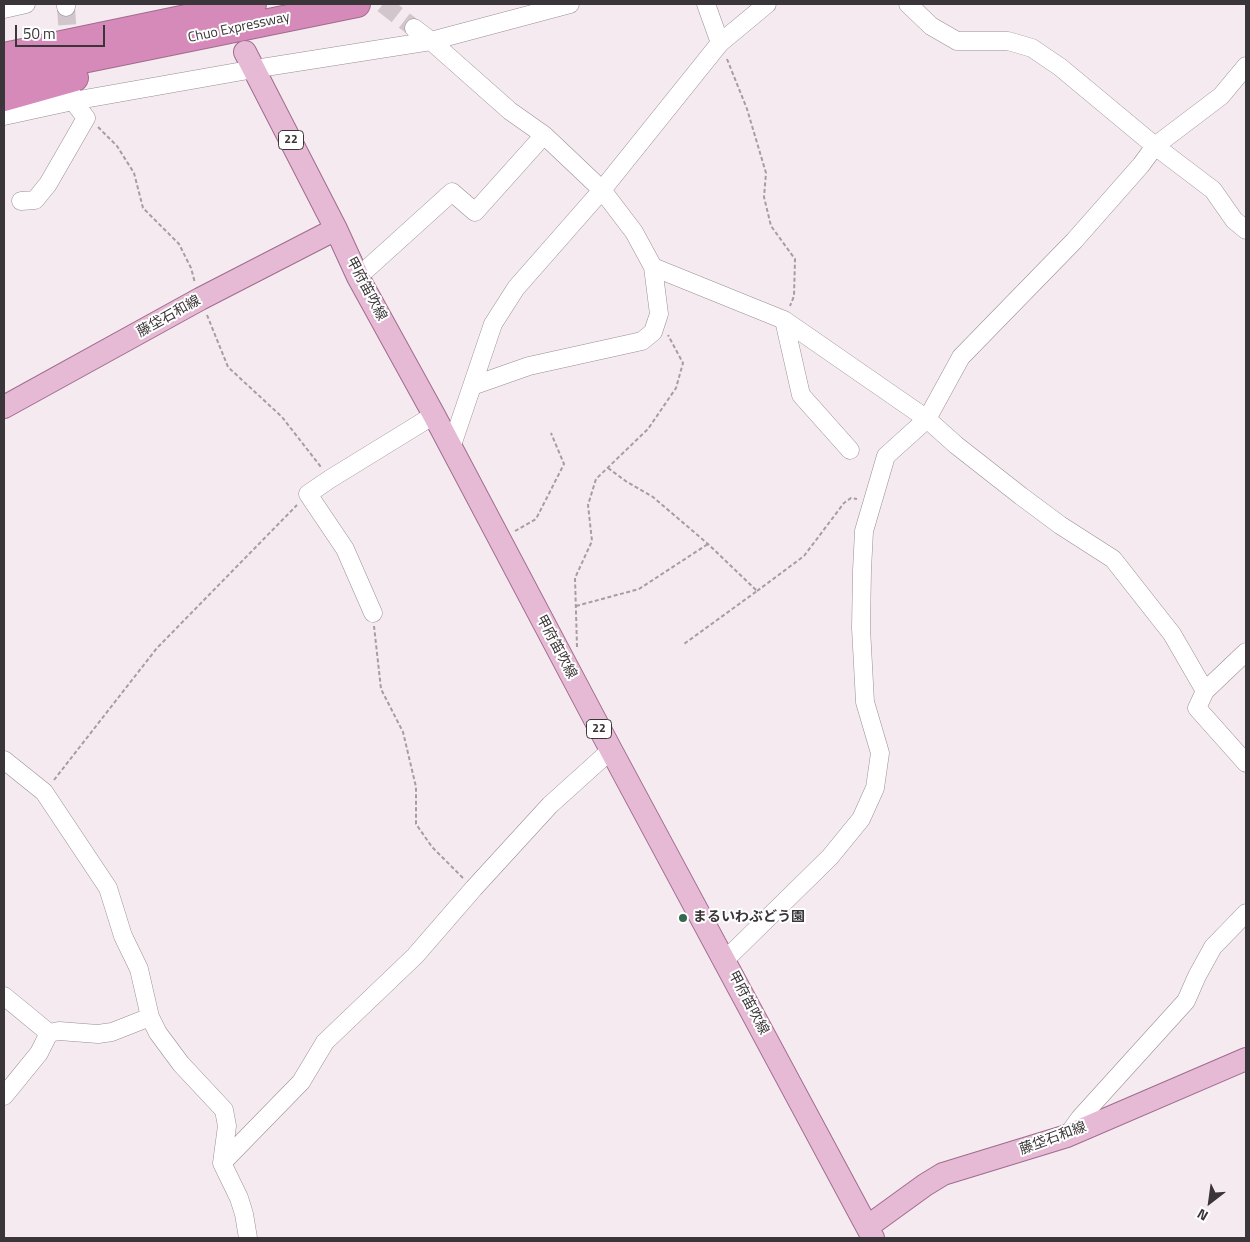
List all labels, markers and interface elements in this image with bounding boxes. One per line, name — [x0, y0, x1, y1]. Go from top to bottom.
street label: Chuo Expressway — [187, 9, 291, 47]
scale bar — [18, 15, 108, 47]
text: 50 m — [23, 22, 56, 45]
road number: 22 — [278, 130, 304, 150]
street label: 甲府笛吹線 — [342, 254, 390, 324]
street label: 藤垈石和線 — [134, 293, 204, 341]
street label: 甲府笛吹線 — [532, 612, 580, 682]
road number: 22 — [586, 720, 612, 739]
place label: まるいわぶどう園 — [693, 910, 805, 926]
marker: まるいわぶどう園 — [677, 912, 689, 924]
street label: 甲府笛吹線 — [724, 968, 772, 1038]
street label: 藤垈石和線 — [1017, 1119, 1089, 1159]
north arrow — [1185, 1177, 1235, 1227]
text: N — [1193, 1204, 1212, 1227]

